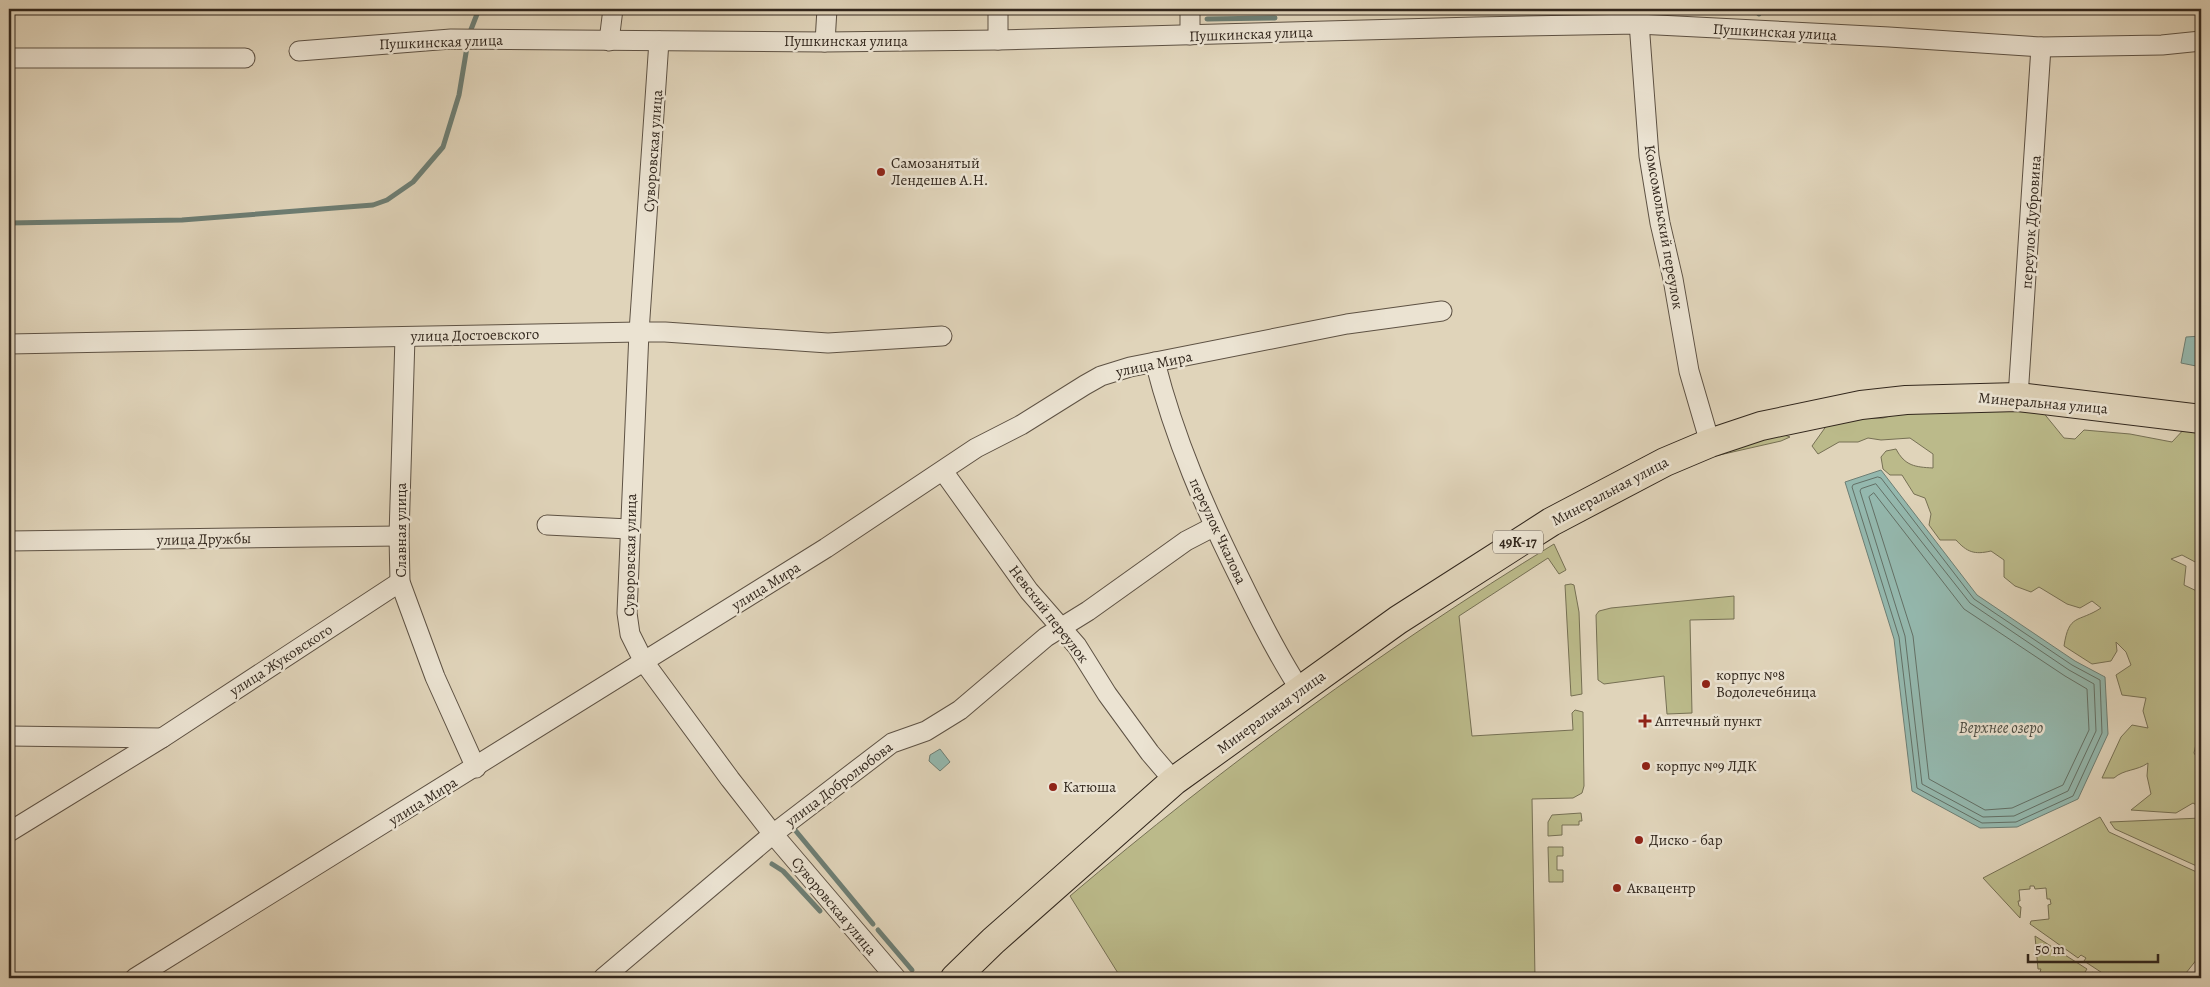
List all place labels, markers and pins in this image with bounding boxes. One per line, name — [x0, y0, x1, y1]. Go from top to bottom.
place label: Самозанятый Лендешев А.Н. — [891, 153, 988, 190]
marker: Самозанятый Лендешев А.Н. — [875, 166, 887, 178]
place label: корпус №8 Водолечебница — [1716, 665, 1816, 702]
marker: корпус №8 Водолечебница — [1700, 678, 1712, 690]
place label: Аптечный пункт — [1654, 711, 1762, 731]
marker: Аптечный пункт — [1639, 715, 1651, 727]
place label: корпус №9 ЛДК — [1656, 756, 1757, 776]
marker: корпус №9 ЛДК — [1640, 760, 1652, 772]
place label: Катюша — [1063, 777, 1116, 797]
marker: Катюша — [1047, 781, 1059, 793]
place label: Диско - бар — [1649, 830, 1723, 850]
marker: Диско - бар — [1633, 834, 1645, 846]
place label: Аквацентр — [1626, 878, 1696, 898]
marker: Аквацентр — [1611, 882, 1623, 894]

